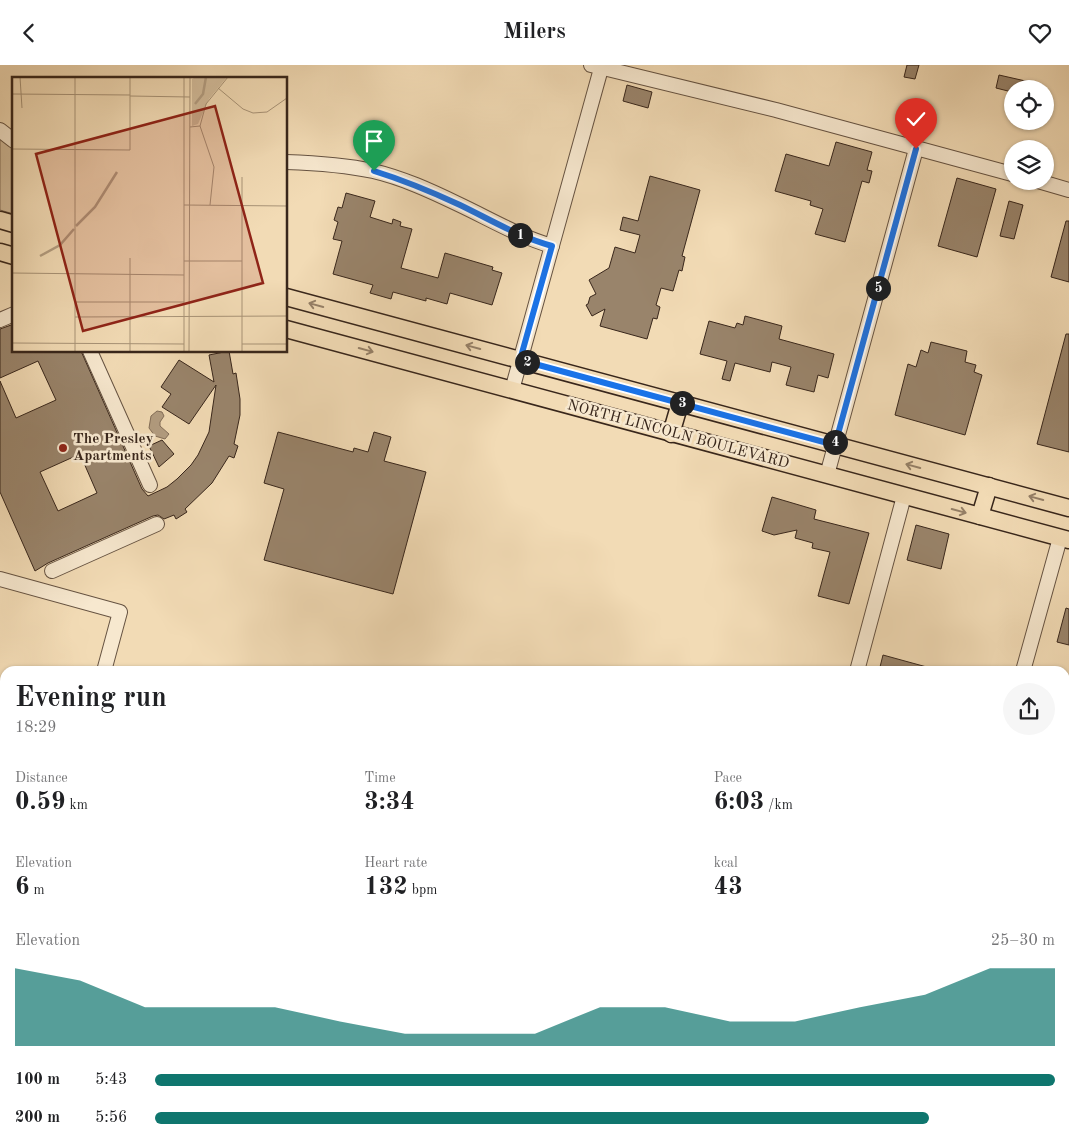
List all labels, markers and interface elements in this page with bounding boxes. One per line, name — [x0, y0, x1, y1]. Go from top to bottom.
icon: back — [15, 19, 43, 47]
icon: heart — [1026, 19, 1054, 47]
text: Milers — [503, 21, 566, 43]
inset map — [12, 77, 288, 353]
map controls — [1004, 80, 1054, 190]
button: locate — [1004, 80, 1054, 130]
pin — [895, 98, 937, 149]
icon: check — [902, 105, 930, 133]
pin — [353, 120, 395, 171]
icon: arrive — [360, 127, 388, 155]
button: layers — [1004, 140, 1054, 190]
pin: 1 — [508, 223, 532, 247]
text: 1 — [516, 228, 525, 242]
pin: 5 — [866, 275, 890, 301]
text: 5 — [874, 281, 883, 295]
one-way arrow — [308, 300, 324, 309]
one-way arrow — [465, 342, 481, 352]
one-way arrow — [357, 346, 373, 356]
pin: 2 — [514, 349, 540, 375]
text: 2 — [523, 355, 532, 369]
pin: 3 — [670, 391, 694, 415]
text: 3 — [678, 396, 687, 410]
street label: NORTH LINCOLN BOULEVARD — [565, 398, 791, 472]
pin: 4 — [822, 429, 848, 455]
place label: The Presley Apartments — [73, 432, 154, 464]
text: 4 — [831, 435, 840, 449]
marker: The Presley Apartments — [57, 442, 69, 454]
one-way arrow — [906, 460, 922, 470]
one-way arrow — [1028, 493, 1044, 503]
one-way arrow — [950, 506, 966, 516]
button: share — [1003, 683, 1055, 735]
text: Evening run — [15, 685, 167, 713]
text: 18:29 — [15, 720, 57, 736]
text: Distance — [15, 771, 68, 785]
text: Time — [364, 771, 396, 785]
text: Pace — [714, 771, 742, 785]
text: 0.59 — [15, 790, 66, 815]
text: 3:34 — [364, 790, 415, 815]
text: 6:03 — [714, 790, 764, 815]
text: km — [66, 798, 88, 812]
text: /km — [764, 798, 793, 812]
text: Elevation — [15, 856, 72, 870]
text: Heart rate — [364, 856, 427, 870]
text: kcal — [714, 856, 738, 870]
text: 6 — [15, 875, 30, 900]
text: 132 — [364, 875, 408, 900]
text: 43 — [714, 875, 743, 900]
text: m — [30, 883, 45, 897]
text: bpm — [408, 883, 437, 897]
text: Elevation — [15, 933, 80, 949]
text: 25–30 m — [991, 933, 1055, 949]
text: 100 m — [15, 1072, 60, 1088]
text: 5:43 — [95, 1072, 127, 1088]
text: 200 m — [15, 1110, 60, 1126]
text: 5:56 — [95, 1110, 127, 1126]

